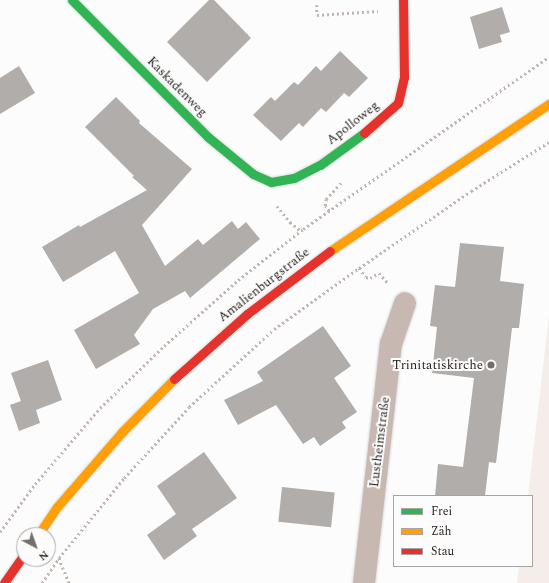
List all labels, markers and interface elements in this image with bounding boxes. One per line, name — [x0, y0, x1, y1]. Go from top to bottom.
street label: Kaskadenweg — [144, 54, 210, 120]
street label: Apolloweg — [324, 98, 382, 148]
street label: Amalienburgstraße — [215, 245, 313, 325]
place label: Trinitatiskirche — [392, 357, 483, 373]
marker: Trinitatiskirche — [486, 360, 496, 370]
street label: Lustheimstraße — [367, 396, 393, 488]
legend — [393, 495, 533, 567]
text: Frei — [431, 502, 452, 521]
text: Zäh — [431, 522, 452, 541]
north arrow — [16, 527, 56, 567]
text: Stau — [431, 542, 454, 561]
text: N — [35, 546, 53, 565]

